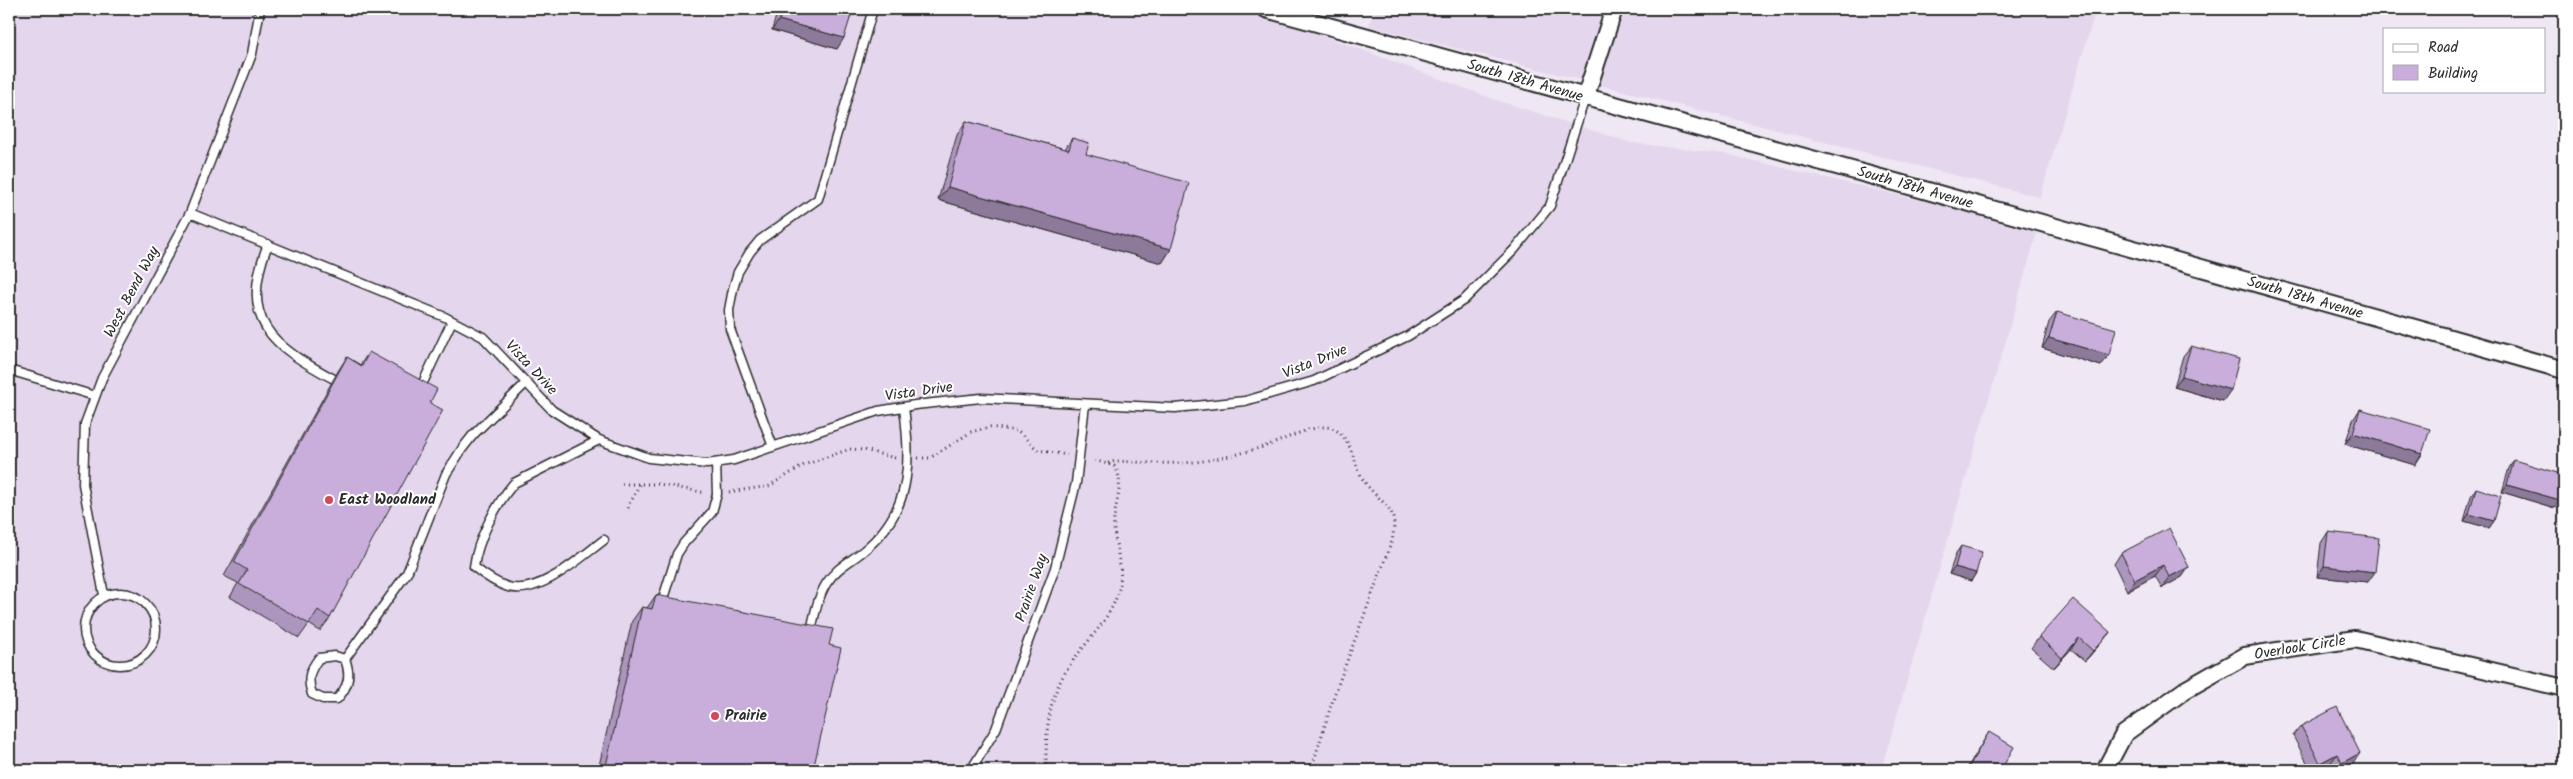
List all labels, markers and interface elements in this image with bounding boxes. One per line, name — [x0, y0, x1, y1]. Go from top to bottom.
legend — [2383, 28, 2546, 92]
text: Road — [2428, 36, 2459, 60]
street label: South 18th Avenue — [1464, 53, 1586, 109]
text: Building — [2428, 62, 2478, 86]
street label: South 18th Avenue — [1854, 160, 1976, 216]
street label: West Bend Way — [98, 241, 167, 342]
street label: South 18th Avenue — [2244, 270, 2366, 326]
street label: Vista Drive — [499, 335, 563, 401]
street label: Vista Drive — [1279, 338, 1351, 386]
street label: Vista Drive — [884, 375, 955, 409]
place label: East Woodland — [339, 488, 437, 512]
marker: East Woodland — [323, 494, 335, 506]
street label: Prairie Way — [1009, 550, 1055, 625]
street label: Overlook Circle — [2253, 629, 2348, 667]
place label: Prairie — [725, 704, 768, 728]
marker: Prairie — [709, 710, 721, 722]

